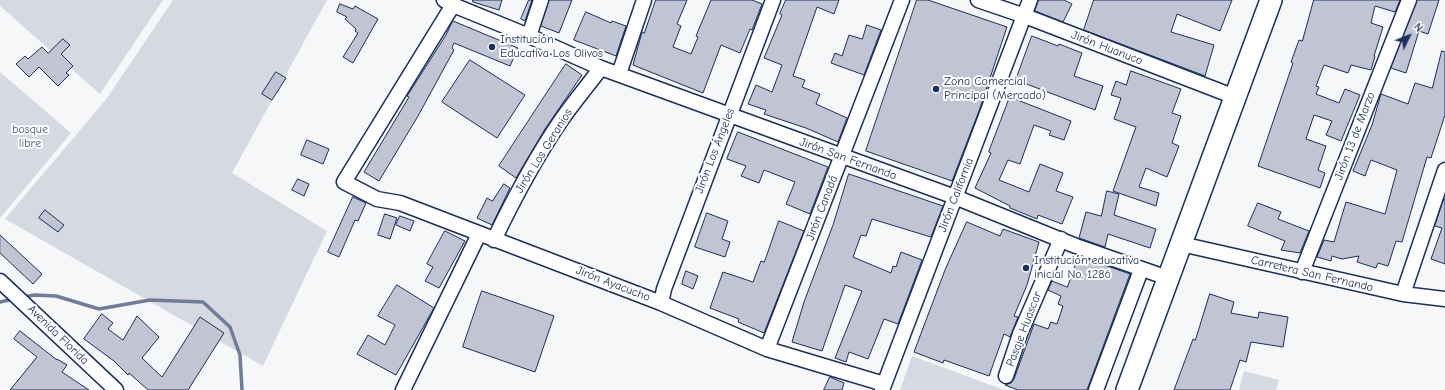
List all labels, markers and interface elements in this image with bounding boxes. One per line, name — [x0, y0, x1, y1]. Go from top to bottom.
north arrow — [1389, 16, 1429, 56]
text: N — [1411, 20, 1425, 35]
street label: Jirón Huanuco — [1069, 28, 1145, 68]
place label: Institución Educativa Los Olivos — [500, 33, 603, 61]
marker: Institución Educativa Los Olivos — [487, 42, 497, 52]
place label: Zona Comercial Principal (Mercado) — [944, 75, 1046, 103]
marker: Zona Comercial Principal (Mercado) — [931, 84, 941, 94]
street label: Jirón 13 de Marzo — [1332, 90, 1378, 182]
street label: Jirón Los Geranios — [512, 106, 576, 196]
street label: Jirón Los Ángeles — [692, 106, 738, 196]
park label: bosque libre — [12, 123, 48, 151]
street label: Jirón San Fernando — [797, 135, 899, 183]
street label: Jirón California — [935, 156, 977, 234]
street label: Jirón Canadá — [803, 173, 841, 243]
street label: Carretera San Fernando — [1249, 253, 1375, 295]
place label: Institución educativa inicial No. 1286 — [1034, 254, 1139, 282]
street label: Jirón Ayacucho — [574, 263, 652, 305]
marker: Institución educativa inicial No. 1286 — [1021, 263, 1031, 273]
street label: Pasaje Huascar — [1003, 289, 1045, 369]
street label: Avenida Florida — [24, 302, 92, 368]

